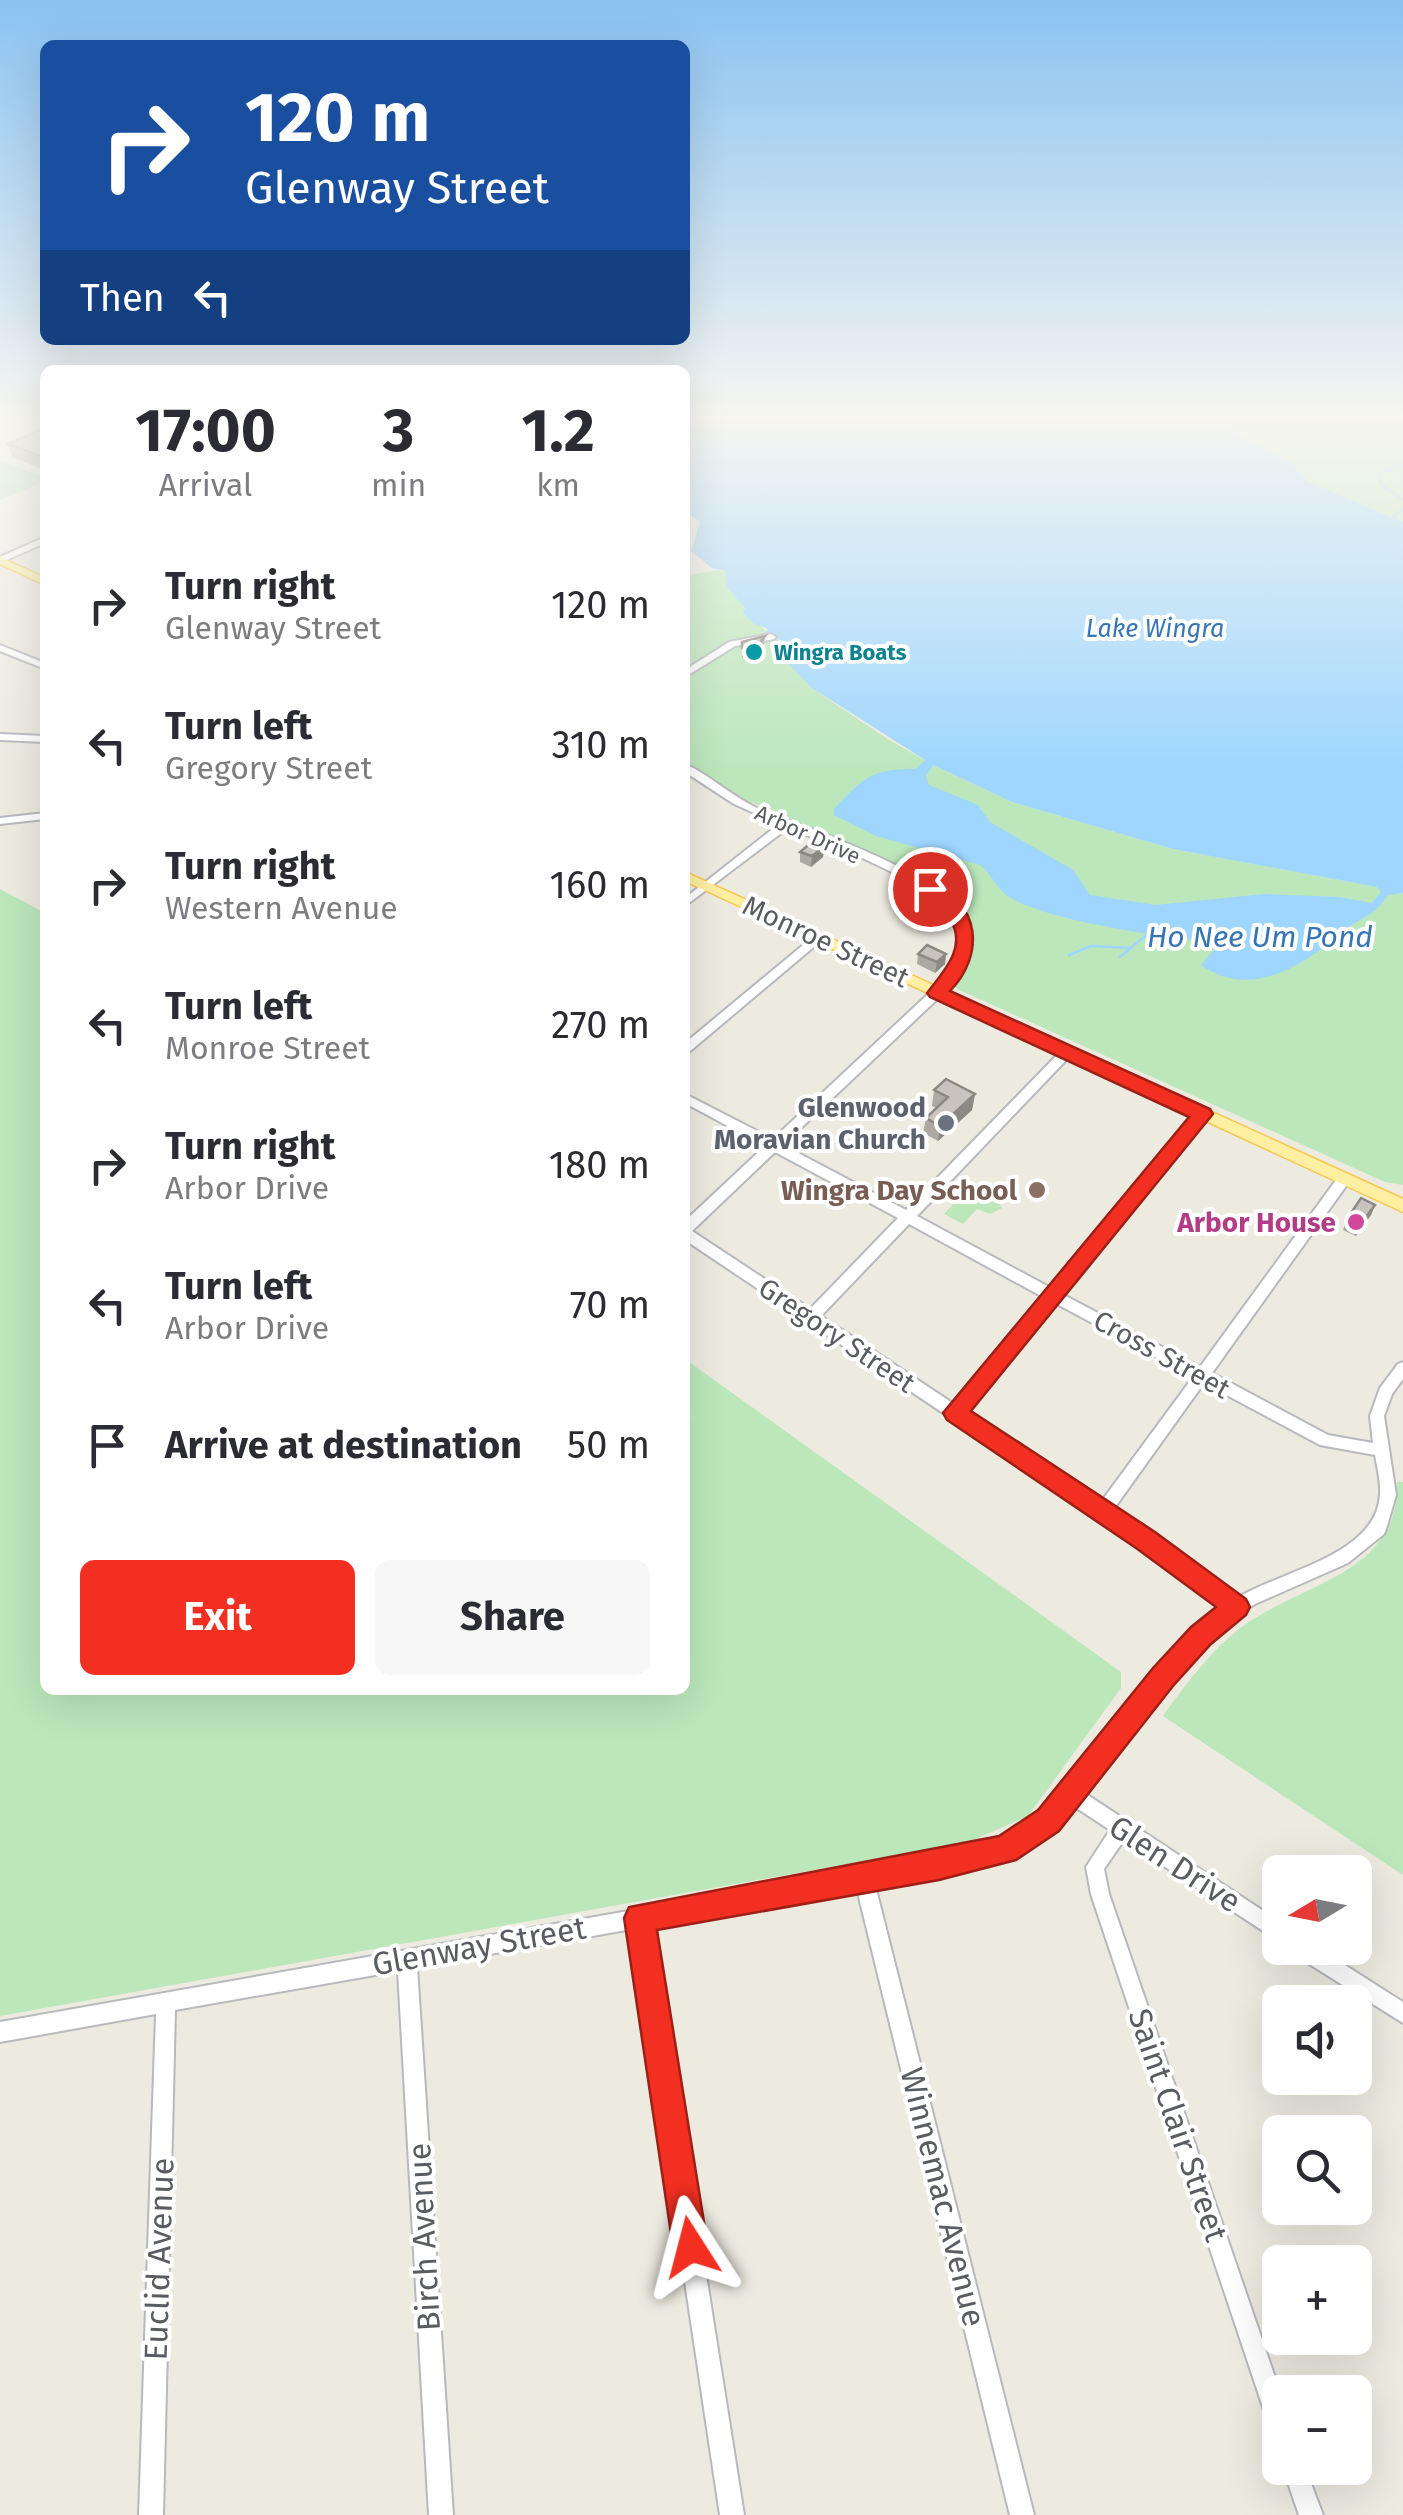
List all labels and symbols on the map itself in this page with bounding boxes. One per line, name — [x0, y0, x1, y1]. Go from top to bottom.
water label: Lake Wingra — [1086, 614, 1224, 644]
place label: Wingra Boats — [774, 639, 907, 666]
marker: Wingra Boats — [743, 641, 765, 663]
street label: Arbor Drive — [751, 799, 865, 870]
pin — [888, 847, 973, 932]
street label: Monroe Street — [737, 889, 915, 995]
water label: Ho Nee Um Pond — [1147, 919, 1373, 955]
place label: Glenwood Moravian Church — [714, 1091, 926, 1156]
marker: Glenwood Moravian Church — [935, 1112, 957, 1134]
place label: Wingra Day School — [781, 1174, 1018, 1207]
marker: Wingra Day School — [1026, 1179, 1048, 1201]
place label: Arbor House — [1176, 1206, 1336, 1239]
marker: Arbor House — [1345, 1211, 1367, 1233]
street label: Gregory Street — [752, 1271, 922, 1400]
street label: Cross Street — [1088, 1303, 1236, 1406]
street label: Glen Drive — [1102, 1807, 1248, 1921]
north arrow — [1262, 1855, 1372, 1965]
street label: Glenway Street — [369, 1908, 589, 1983]
street label: Saint Clair Street — [1120, 2004, 1236, 2247]
street label: Winnemac Avenue — [892, 2064, 994, 2330]
street label: Birch Avenue — [400, 2142, 448, 2332]
street label: Euclid Avenue — [136, 2157, 182, 2361]
position arrow — [639, 2195, 743, 2299]

